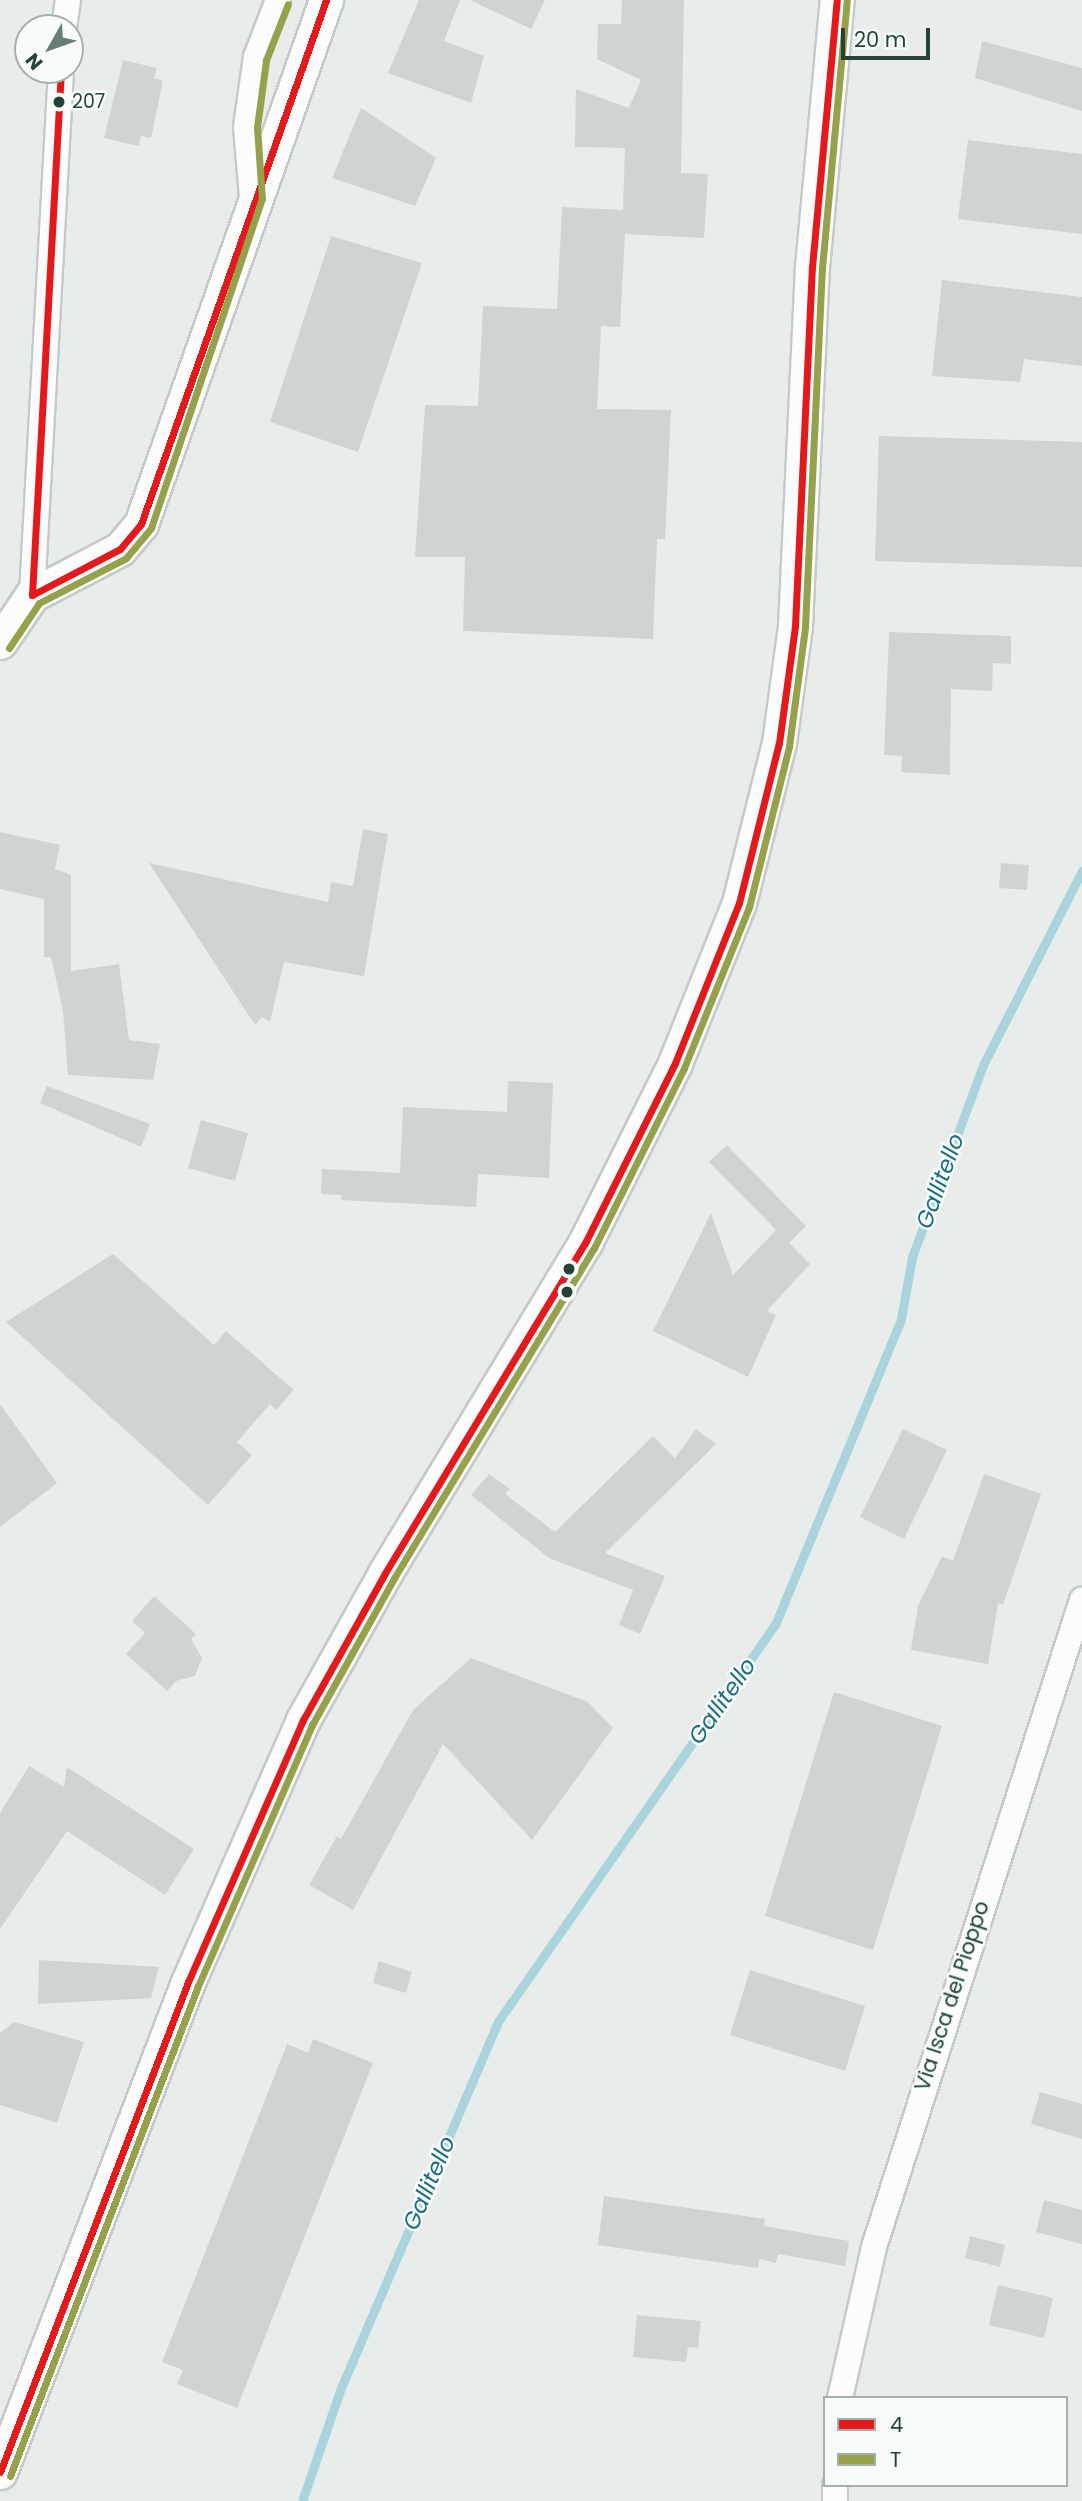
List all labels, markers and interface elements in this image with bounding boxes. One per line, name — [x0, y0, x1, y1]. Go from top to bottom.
north arrow — [14, 14, 84, 84]
scale bar — [844, 14, 933, 58]
text: 20 m — [854, 25, 907, 54]
text: N — [19, 47, 49, 76]
place label: 207 — [72, 91, 105, 113]
marker: 207 — [52, 95, 66, 109]
water label: Gallitello — [910, 1130, 970, 1232]
unlabelled marker — [562, 1262, 576, 1276]
unlabelled marker — [560, 1285, 574, 1299]
water label: Gallitello — [682, 1653, 762, 1749]
street label: Via Isca del Pioppo — [909, 1898, 995, 2094]
water label: Gallitello — [397, 2132, 461, 2234]
legend — [823, 2396, 1068, 2487]
text: 4 — [890, 2410, 903, 2439]
text: T — [890, 2445, 901, 2474]

